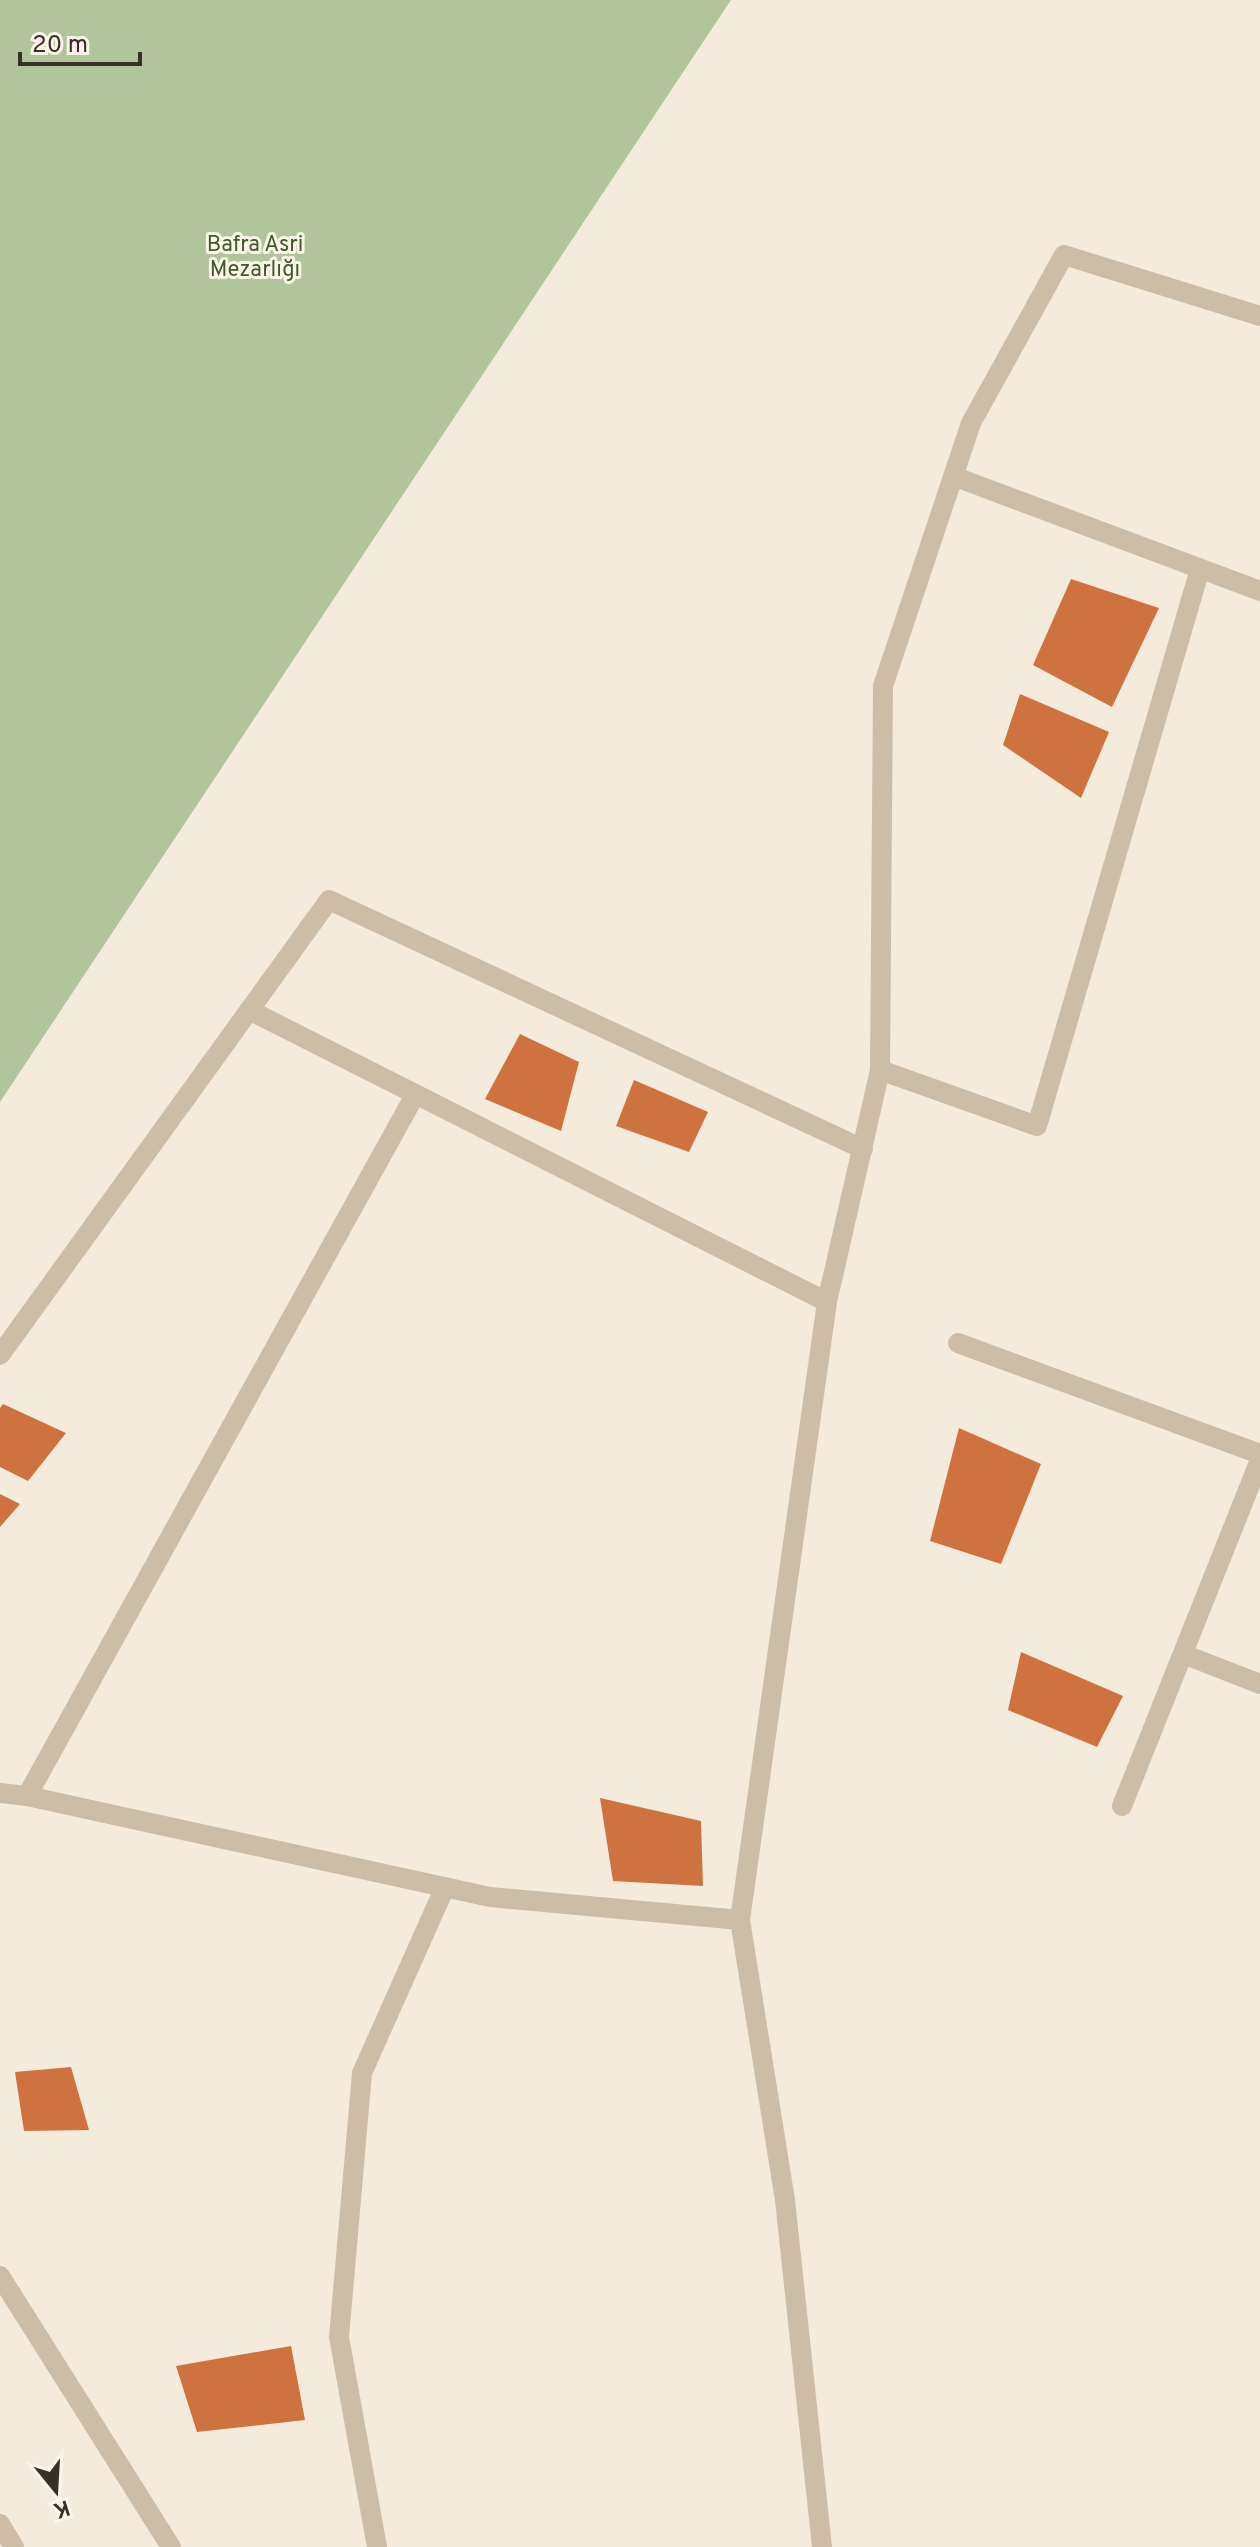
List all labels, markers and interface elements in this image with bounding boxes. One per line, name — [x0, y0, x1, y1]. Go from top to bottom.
scale bar — [20, 16, 140, 66]
text: 20 m — [32, 31, 88, 61]
park label: Bafra Asri Mezarlığı — [207, 232, 303, 284]
north arrow — [16, 2451, 96, 2531]
text: K — [50, 2492, 73, 2523]

